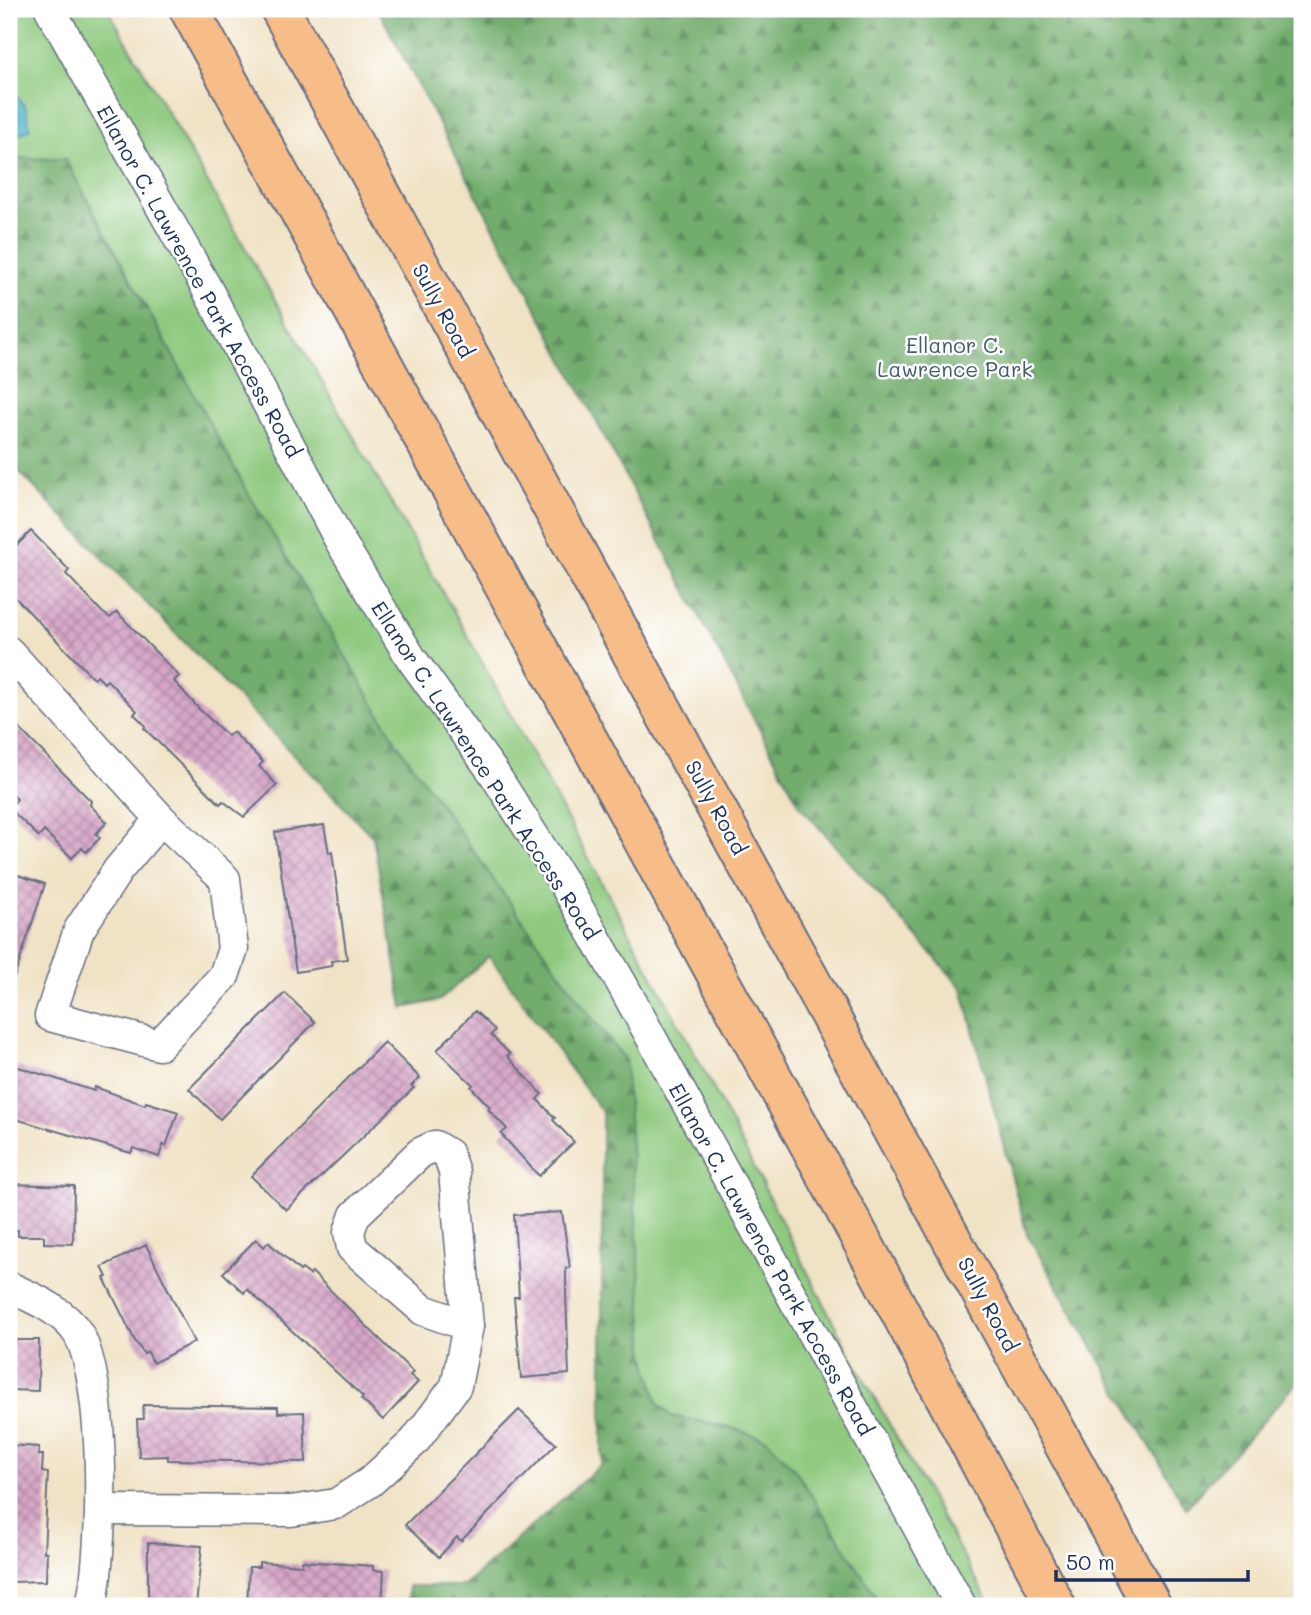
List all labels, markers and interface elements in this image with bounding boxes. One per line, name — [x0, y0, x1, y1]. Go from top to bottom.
street label: Ellanor C. Lawrence Park Access Road — [92, 100, 308, 462]
street label: Sully Road — [407, 258, 481, 362]
park label: Ellanor C. Lawrence Park — [877, 331, 1033, 382]
street label: Ellanor C. Lawrence Park Access Road — [366, 595, 606, 945]
street label: Sully Road — [680, 755, 754, 859]
street label: Ellanor C. Lawrence Park Access Road — [664, 1078, 880, 1440]
street label: Sully Road — [953, 1252, 1025, 1356]
scale bar — [1056, 1538, 1248, 1582]
text: 50 m — [1066, 1548, 1115, 1575]

